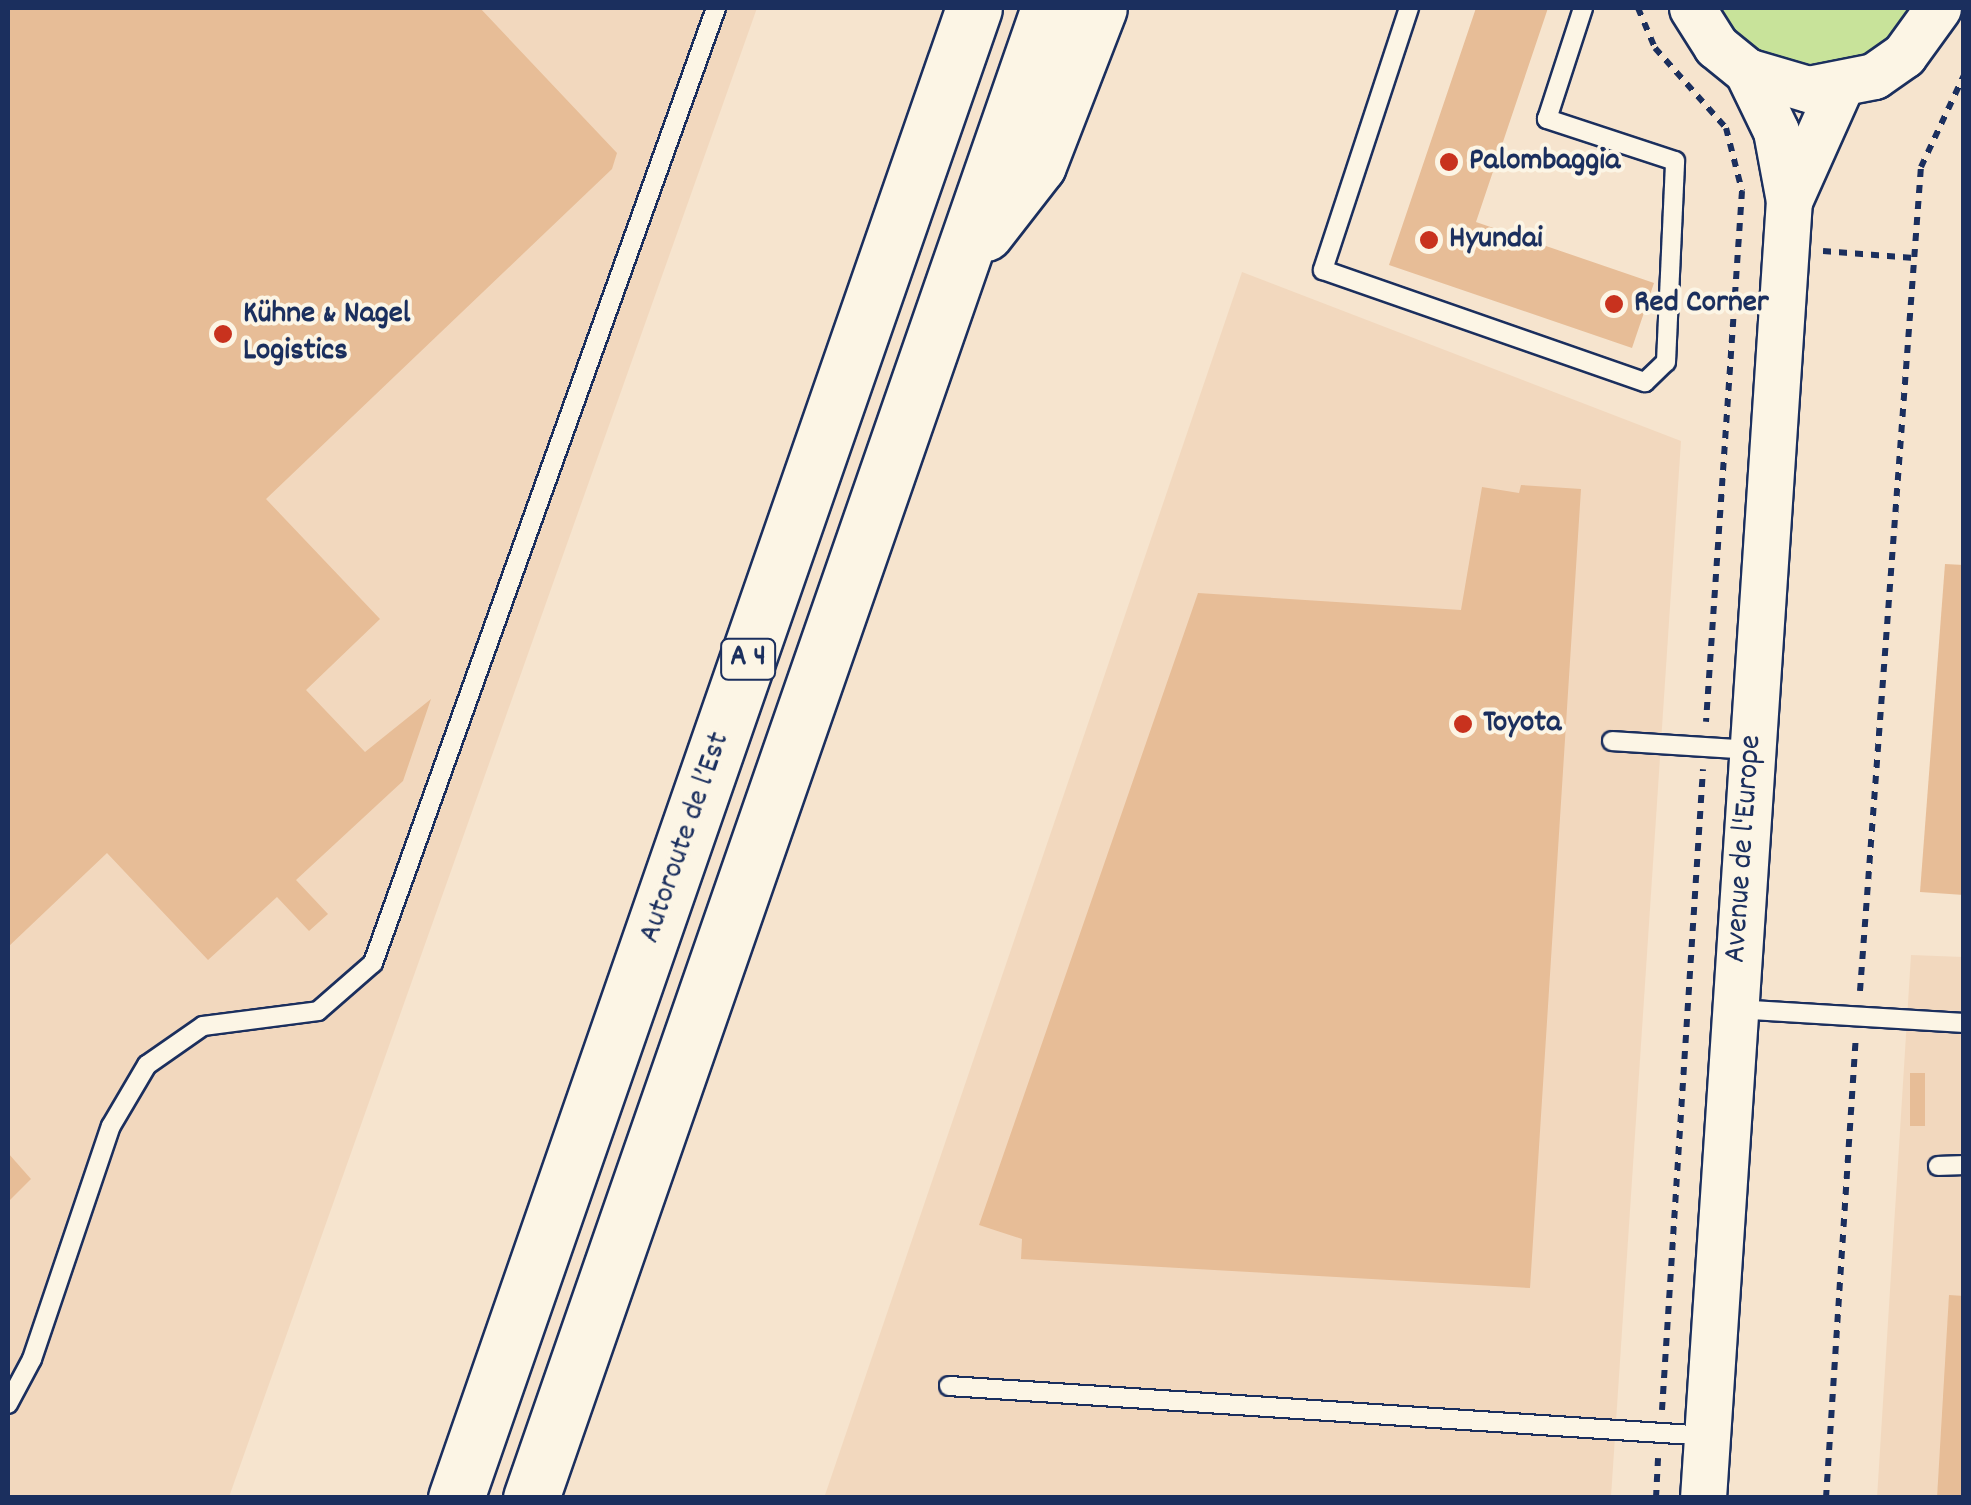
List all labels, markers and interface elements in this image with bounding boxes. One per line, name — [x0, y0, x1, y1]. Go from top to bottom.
place label: Palombaggia — [1469, 143, 1620, 181]
marker: Palombaggia — [1438, 151, 1460, 173]
place label: Hyundai — [1449, 221, 1543, 259]
marker: Hyundai — [1418, 229, 1440, 251]
place label: Red Corner — [1634, 285, 1769, 323]
marker: Red Corner — [1603, 293, 1625, 315]
place label: Kühne & Nagel Logistics — [243, 297, 410, 372]
marker: Kühne & Nagel Logistics — [212, 323, 234, 345]
road number: A 4 — [718, 634, 778, 684]
place label: Toyota — [1483, 705, 1561, 743]
marker: Toyota — [1452, 713, 1474, 735]
street label: Autoroute de l’Est — [632, 727, 740, 949]
street label: Avenue de l'Europe — [1718, 734, 1772, 964]

